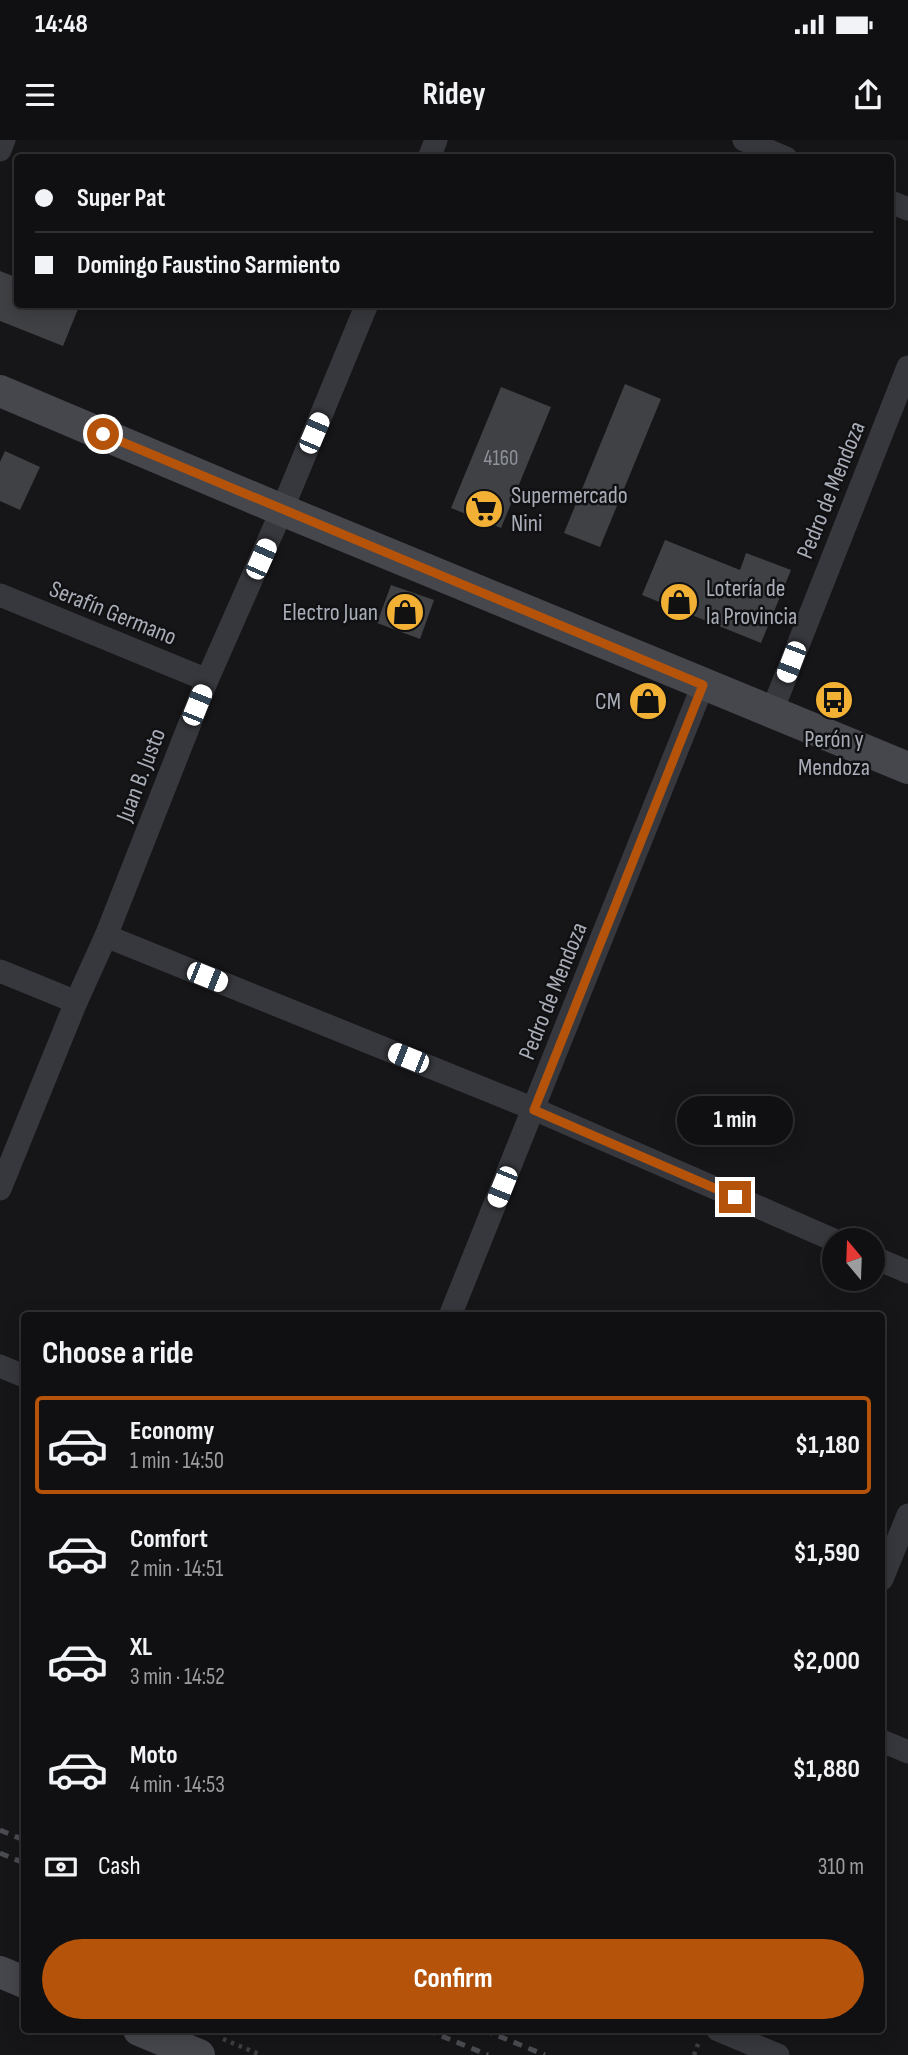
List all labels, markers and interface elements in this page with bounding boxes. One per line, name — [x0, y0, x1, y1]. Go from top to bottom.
text: 14:48 — [35, 9, 88, 40]
text: Ridey — [423, 75, 485, 114]
icon: menu — [21, 76, 59, 114]
icon: share — [849, 76, 887, 114]
text: Super Pat — [77, 183, 165, 214]
text: Domingo Faustino Sarmiento — [77, 250, 340, 281]
car — [297, 410, 332, 456]
street label: Pedro de Mendoza — [790, 417, 872, 563]
route start — [87, 418, 119, 450]
house number: 4160 — [484, 446, 518, 471]
place label: Supermercado Nini — [511, 481, 628, 538]
supermarket icon: Supermercado Nini — [463, 488, 505, 530]
car — [243, 536, 280, 582]
street label: Serafín Germano — [45, 574, 181, 652]
place label: Lotería de la Provincia — [706, 574, 797, 631]
shop icon: Lotería de la Provincia — [658, 581, 700, 623]
shop icon: Electro Juan — [384, 591, 426, 633]
place label: Electro Juan — [282, 598, 378, 627]
car — [774, 639, 809, 685]
bus stop icon: Perón y Mendoza — [813, 679, 855, 721]
shop icon: CM — [627, 680, 669, 722]
car — [180, 682, 215, 728]
place label: CM — [595, 687, 621, 716]
street label: Juan B. Justo — [110, 724, 172, 827]
place label: Perón y Mendoza — [798, 725, 870, 782]
street label: Pedro de Mendoza — [512, 918, 594, 1064]
car — [184, 959, 231, 995]
car — [385, 1040, 432, 1076]
callout: 1 min — [677, 1096, 793, 1144]
text: 1 min — [714, 1106, 756, 1134]
car — [485, 1164, 520, 1210]
route end — [719, 1181, 751, 1213]
north arrow — [822, 1228, 886, 1292]
map controls — [822, 1228, 885, 1291]
text: Choose a ride — [42, 1334, 194, 1373]
icon: car — [46, 1414, 109, 1477]
text: Economy — [130, 1416, 214, 1447]
text: $1,180 — [795, 1430, 860, 1461]
text: 1 min · 14:50 — [130, 1447, 224, 1475]
icon: car — [46, 1522, 109, 1585]
text: Comfort — [130, 1524, 208, 1555]
text: $1,590 — [794, 1538, 860, 1569]
text: 2 min · 14:51 — [130, 1555, 223, 1583]
icon: car — [46, 1630, 109, 1693]
text: XL — [130, 1632, 152, 1663]
text: $2,000 — [792, 1646, 860, 1677]
text: 3 min · 14:52 — [130, 1663, 225, 1691]
icon: car — [46, 1738, 109, 1801]
text: Moto — [130, 1740, 178, 1771]
text: $1,880 — [793, 1754, 860, 1785]
text: 4 min · 14:53 — [130, 1771, 225, 1799]
icon: cash — [42, 1848, 80, 1886]
text: Cash — [98, 1851, 141, 1882]
text: 310 m — [818, 1853, 864, 1881]
button: Confirm — [42, 1939, 864, 2019]

